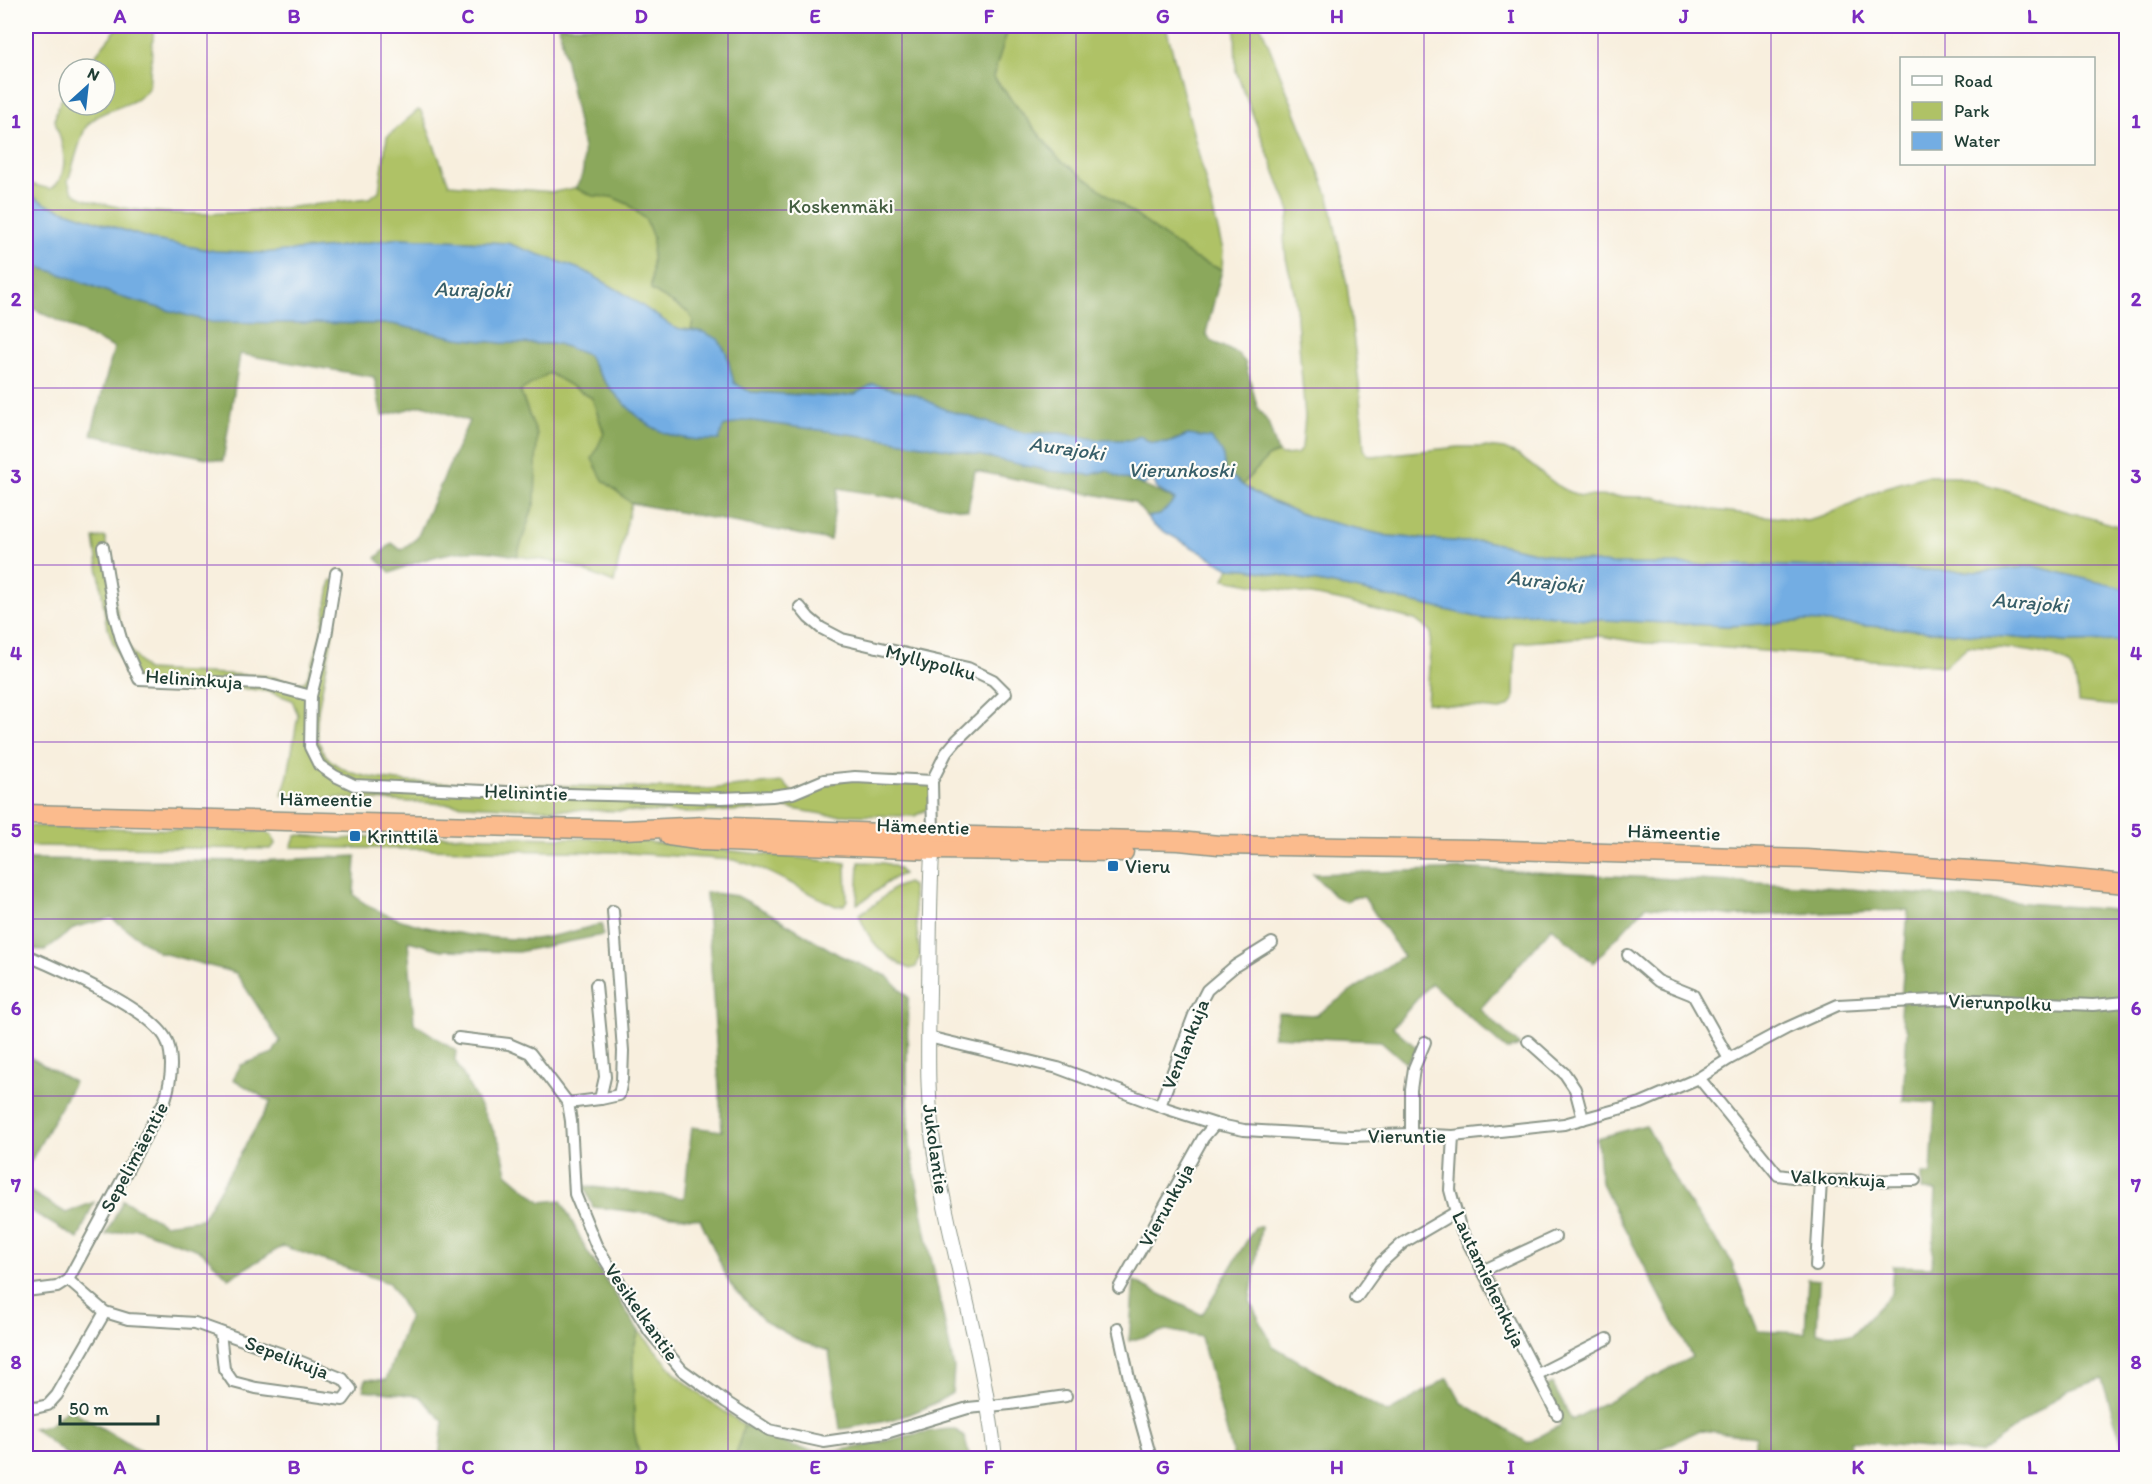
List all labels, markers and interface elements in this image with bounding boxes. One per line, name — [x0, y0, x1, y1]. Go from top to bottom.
text: A — [113, 4, 127, 28]
text: B — [288, 4, 301, 28]
text: C — [462, 4, 475, 28]
text: D — [634, 4, 648, 28]
text: E — [809, 4, 821, 28]
text: F — [984, 4, 995, 28]
text: G — [1156, 4, 1170, 28]
text: H — [1330, 4, 1344, 28]
text: I — [1507, 4, 1515, 28]
text: J — [1678, 4, 1689, 28]
text: K — [1852, 4, 1866, 28]
text: L — [2027, 4, 2038, 28]
north arrow — [57, 57, 117, 117]
legend — [1900, 57, 2095, 165]
text: N — [84, 63, 103, 85]
text: Road — [1954, 70, 1993, 92]
text: Park — [1954, 100, 1989, 122]
text: 1 — [11, 109, 21, 133]
text: 1 — [2131, 109, 2141, 133]
text: Water — [1954, 130, 2000, 152]
park label: Koskenmäki — [788, 194, 894, 218]
water label: Aurajoki — [434, 276, 513, 302]
text: 2 — [11, 287, 22, 311]
text: 2 — [2131, 287, 2142, 311]
water label: Aurajoki — [1028, 430, 1109, 466]
water label: Vierunkoski — [1128, 457, 1237, 482]
text: 3 — [11, 464, 22, 488]
text: 3 — [2131, 464, 2142, 488]
water label: Aurajoki — [1506, 564, 1587, 598]
water label: Aurajoki — [1991, 586, 2071, 618]
street label: Myllypolku — [883, 638, 979, 686]
text: 4 — [10, 641, 22, 665]
text: 4 — [2130, 641, 2142, 665]
street label: Helininkuja — [145, 664, 244, 694]
street label: Helinintie — [484, 779, 568, 805]
street label: Hämeentie — [279, 786, 373, 812]
street label: Hämeentie — [876, 812, 970, 840]
text: 5 — [11, 818, 22, 842]
street label: Hämeentie — [1627, 818, 1721, 846]
text: 5 — [2131, 818, 2142, 842]
place label: Krinttilä — [367, 824, 439, 848]
marker: Krinttilä — [348, 829, 362, 843]
place label: Vieru — [1125, 854, 1170, 878]
marker: Vieru — [1106, 859, 1120, 873]
street label: Vierunpolku — [1948, 988, 2052, 1016]
street label: Venlankuja — [1156, 995, 1214, 1093]
text: 6 — [11, 996, 22, 1020]
text: 6 — [2131, 996, 2142, 1020]
street label: Sepelimäentie — [95, 1098, 173, 1216]
street label: Jukolantie — [918, 1102, 954, 1196]
street label: Vieruntie — [1368, 1124, 1446, 1148]
street label: Vierunkuja — [1133, 1159, 1199, 1251]
street label: Valkonkuja — [1790, 1164, 1887, 1193]
text: 7 — [10, 1173, 21, 1197]
text: 7 — [2130, 1173, 2141, 1197]
street label: Lautamiehenkuja — [1447, 1207, 1531, 1351]
street label: Vesikelkantie — [600, 1259, 684, 1365]
street label: Sepelikuja — [242, 1330, 332, 1384]
text: 8 — [11, 1350, 22, 1374]
text: 8 — [2131, 1350, 2142, 1374]
scale bar — [60, 1388, 158, 1426]
text: 50 m — [69, 1398, 109, 1420]
text: A — [113, 1455, 127, 1479]
text: B — [288, 1455, 301, 1479]
text: C — [462, 1455, 475, 1479]
text: D — [634, 1455, 648, 1479]
text: E — [809, 1455, 821, 1479]
text: F — [984, 1455, 995, 1479]
text: G — [1156, 1455, 1170, 1479]
text: H — [1330, 1455, 1344, 1479]
text: I — [1507, 1455, 1515, 1479]
text: J — [1678, 1455, 1689, 1479]
text: K — [1852, 1455, 1866, 1479]
text: L — [2027, 1455, 2038, 1479]

